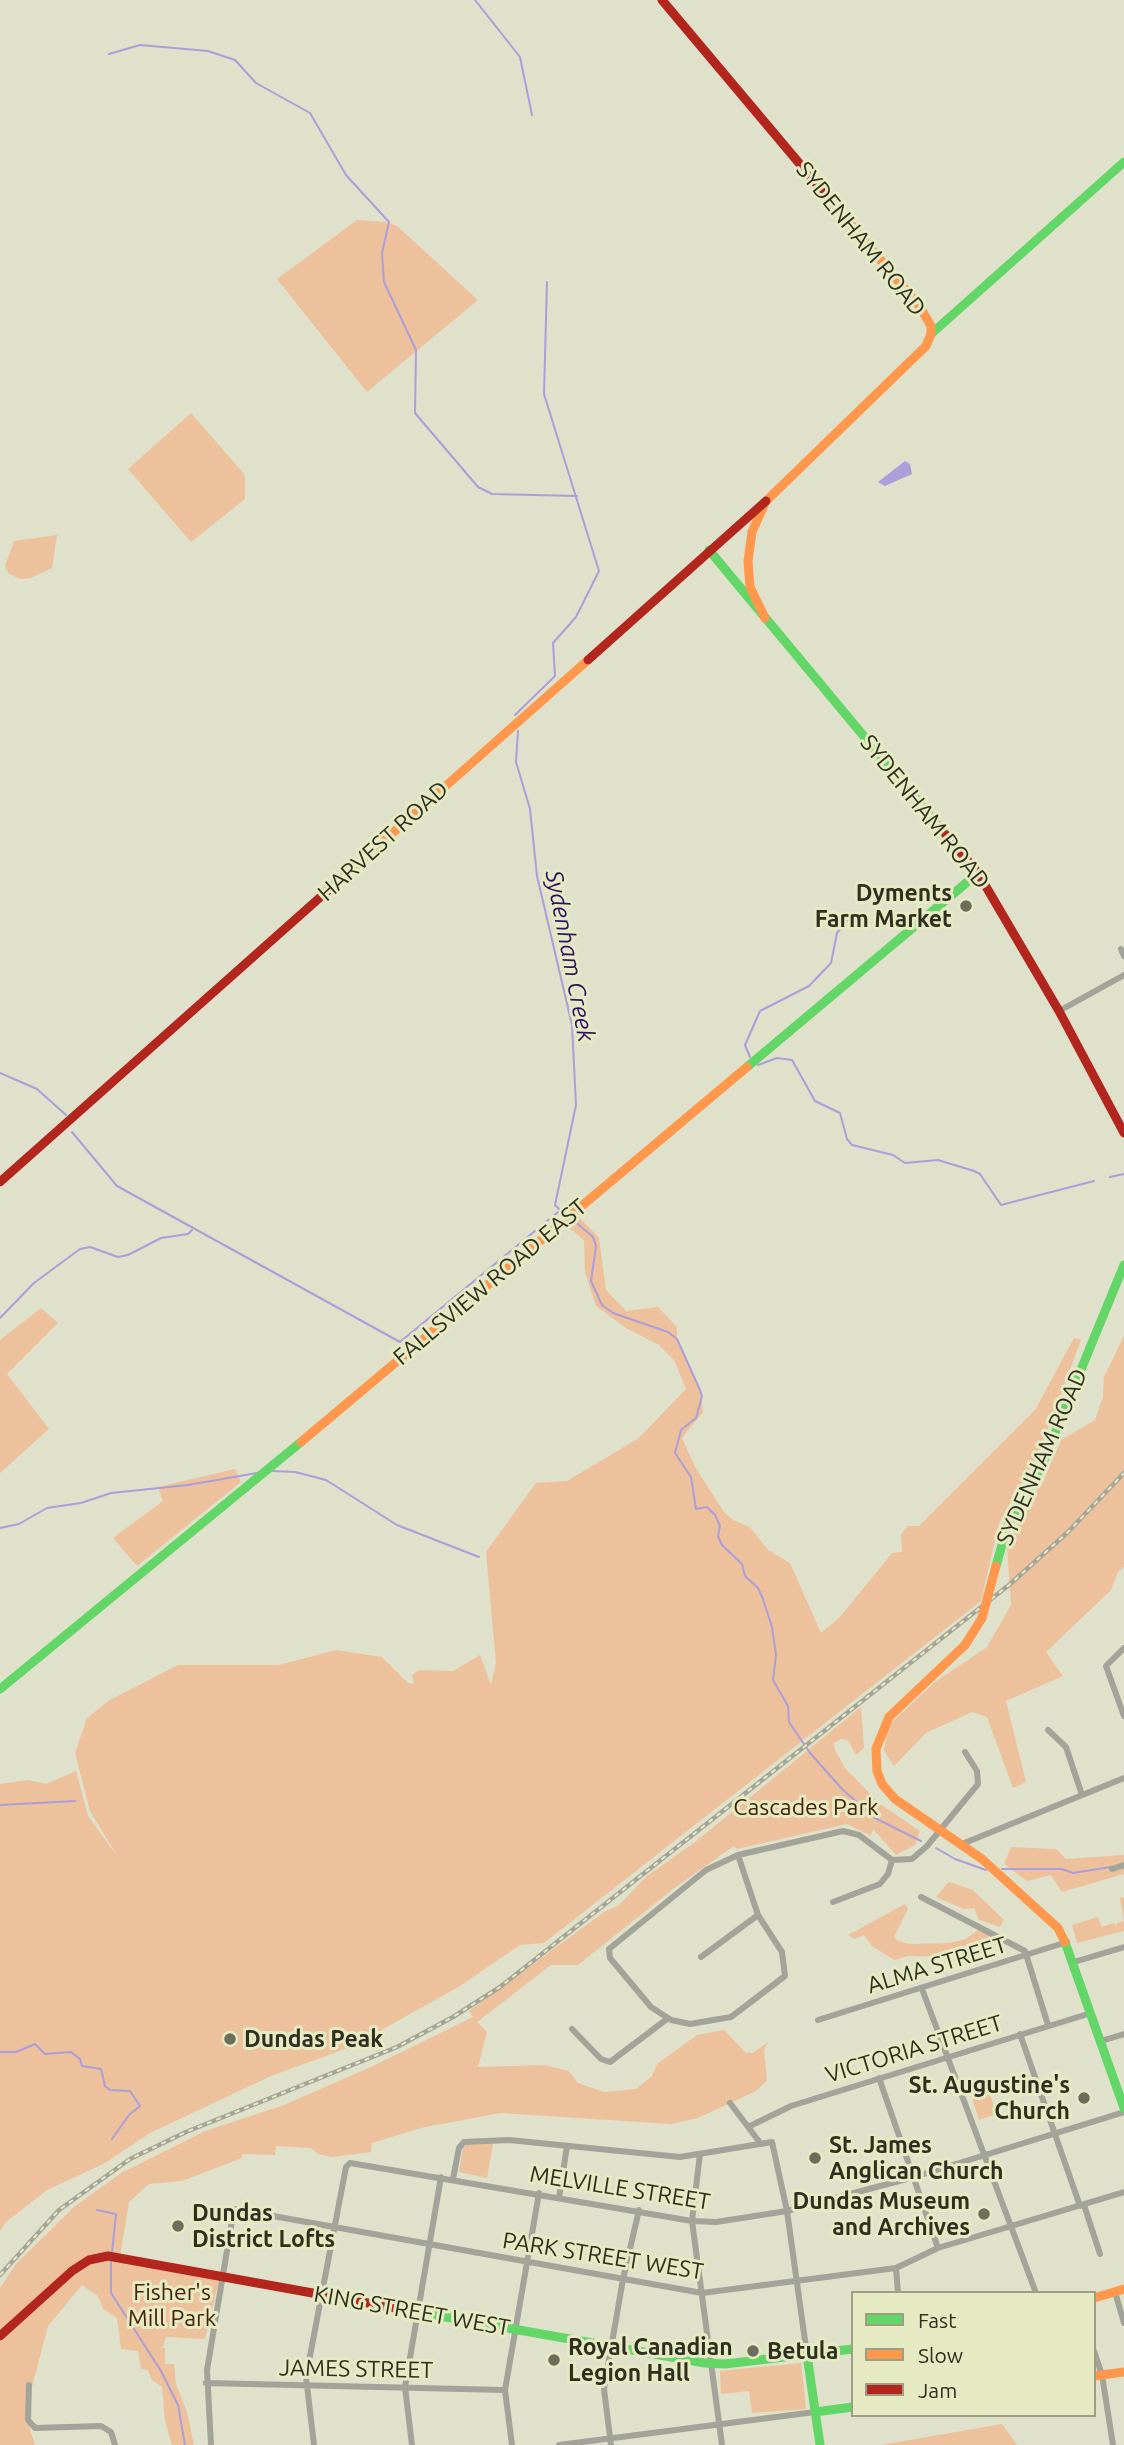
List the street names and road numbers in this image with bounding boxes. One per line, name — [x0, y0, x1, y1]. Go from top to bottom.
street label: SYDENHAM ROAD — [790, 156, 932, 322]
street label: SYDENHAM ROAD — [854, 729, 996, 895]
street label: HARVEST ROAD — [312, 775, 454, 907]
street label: FALLSVIEW ROAD EAST — [388, 1193, 592, 1371]
street label: SYDENHAM ROAD — [991, 1364, 1093, 1550]
street label: ALMA STREET — [864, 1931, 1010, 1999]
street label: VICTORIA STREET — [822, 2009, 1006, 2089]
street label: MELVILLE STREET — [528, 2160, 712, 2216]
street label: PARK STREET WEST — [500, 2226, 706, 2286]
street label: KING STREET WEST — [312, 2280, 512, 2342]
street label: JAMES STREET — [279, 2354, 433, 2384]

